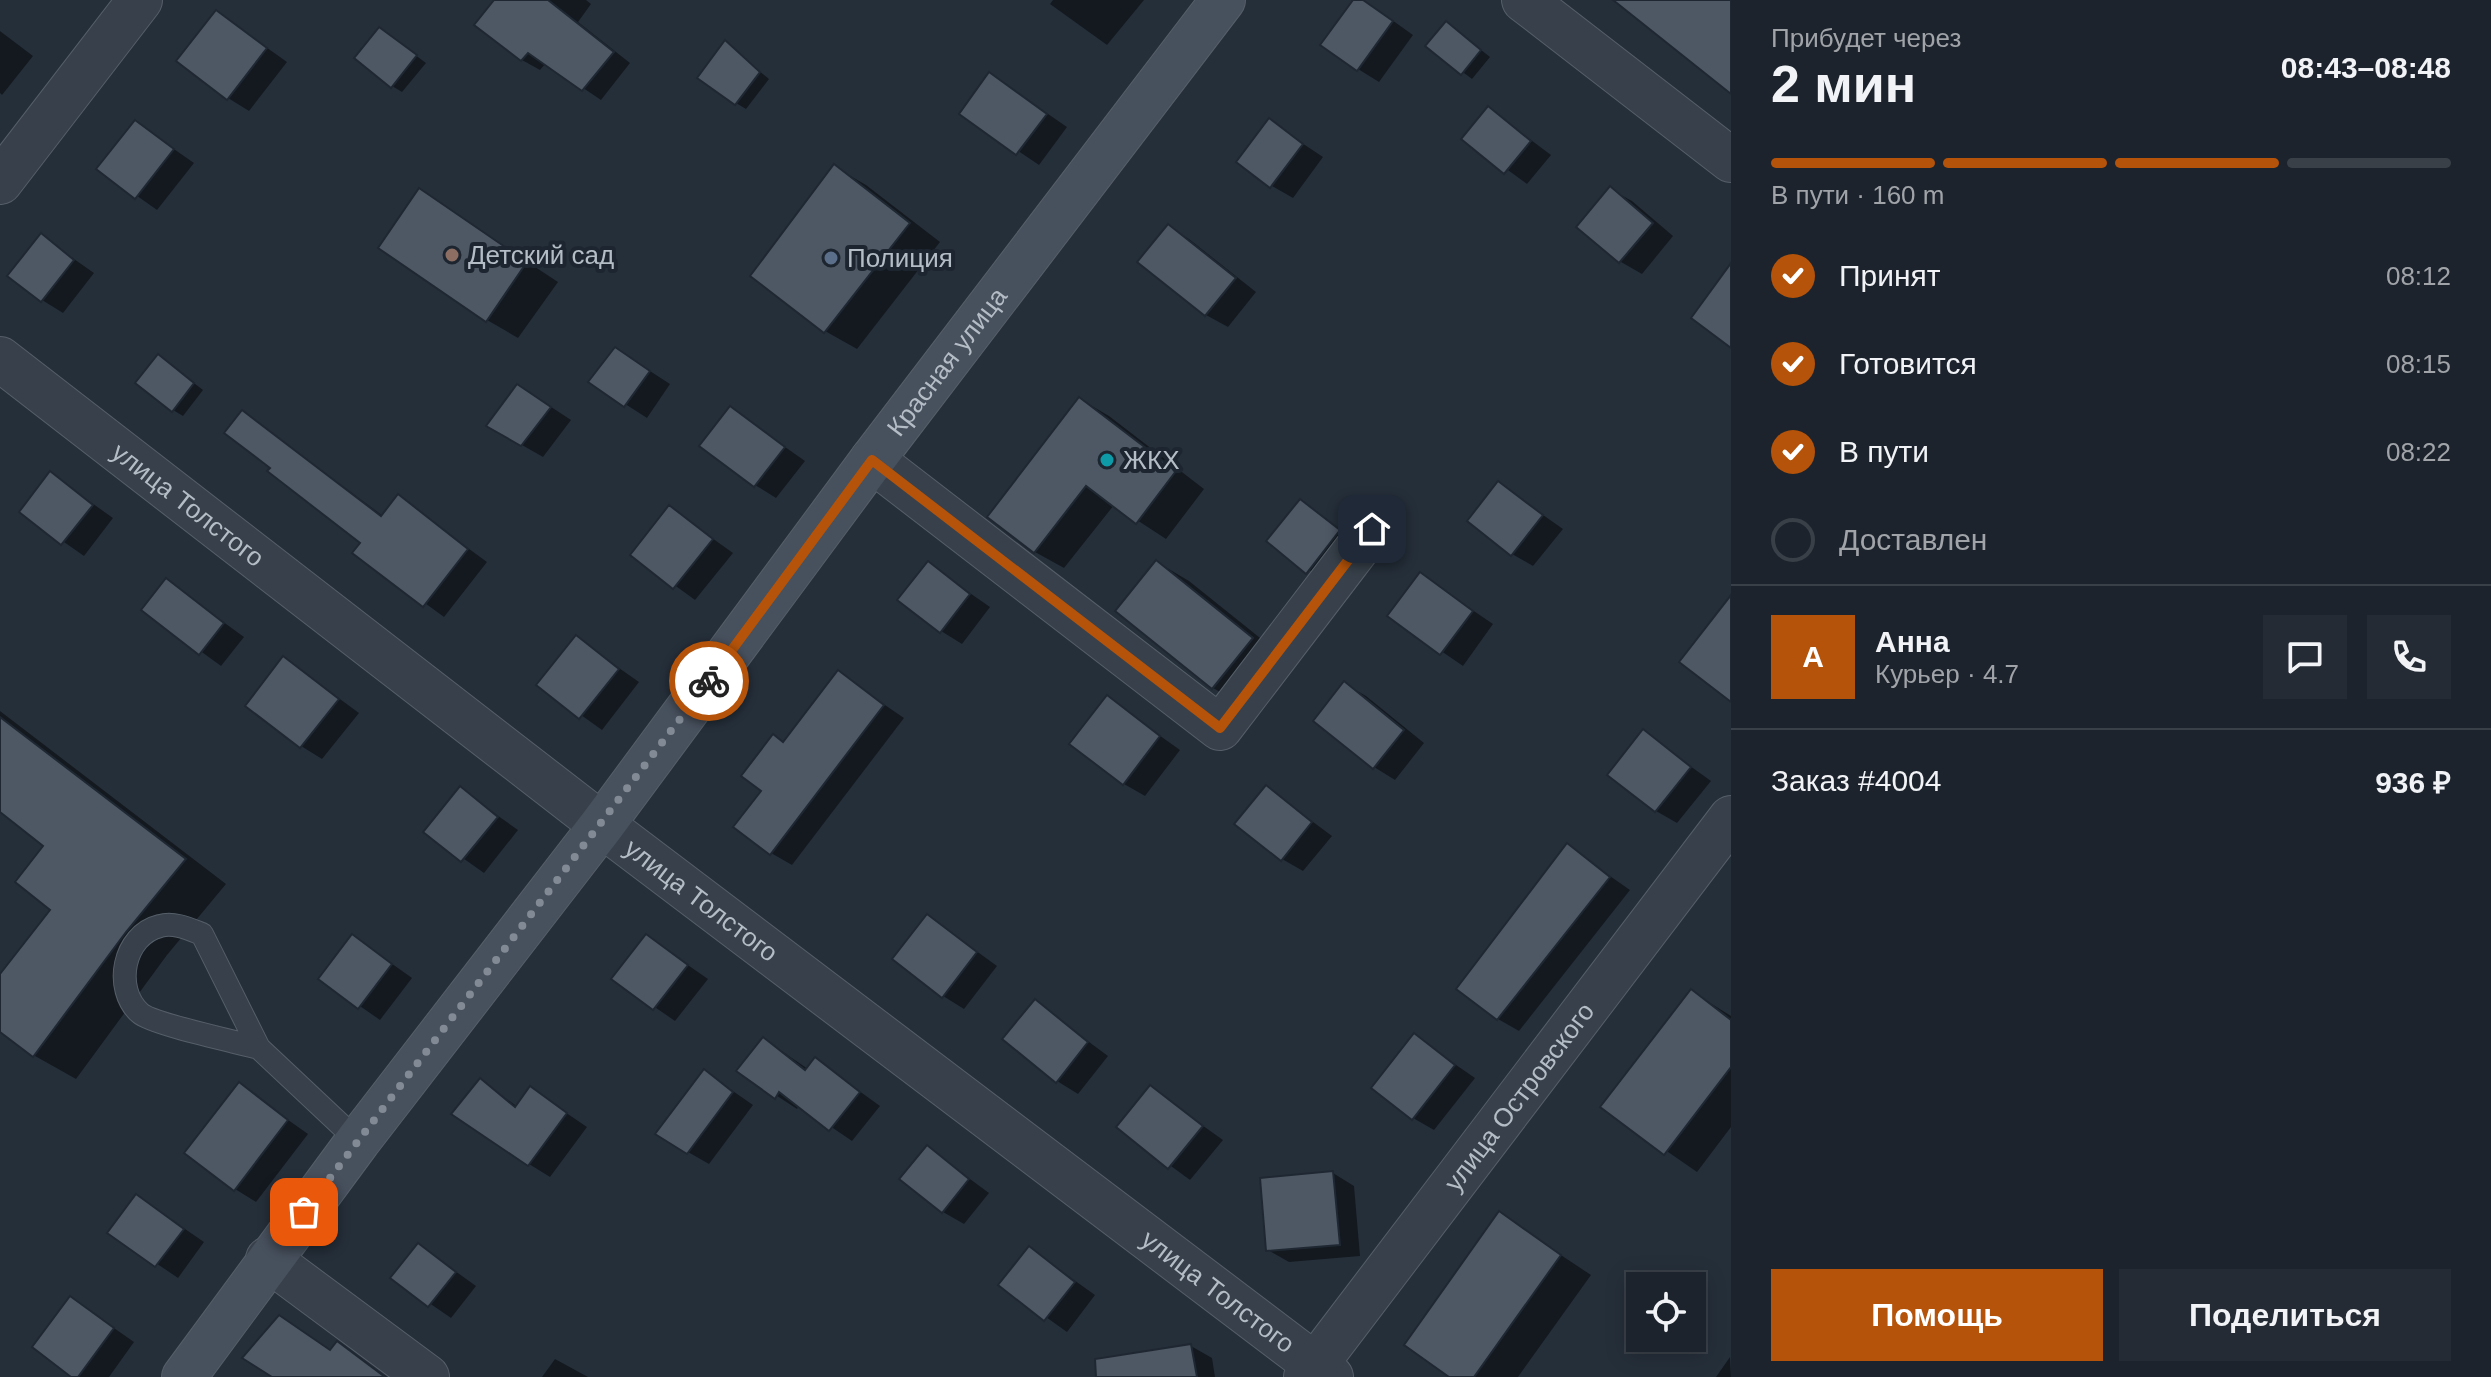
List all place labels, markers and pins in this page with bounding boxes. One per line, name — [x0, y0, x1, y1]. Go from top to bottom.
place label: Детский сад — [468, 240, 614, 270]
place label: Полиция — [847, 243, 953, 273]
marker: Детский сад — [443, 246, 461, 264]
marker: Полиция — [822, 249, 840, 267]
place label: ЖКХ — [1123, 445, 1180, 475]
marker: ЖКХ — [1098, 451, 1116, 469]
pin — [1338, 495, 1406, 563]
pin — [270, 1178, 338, 1246]

